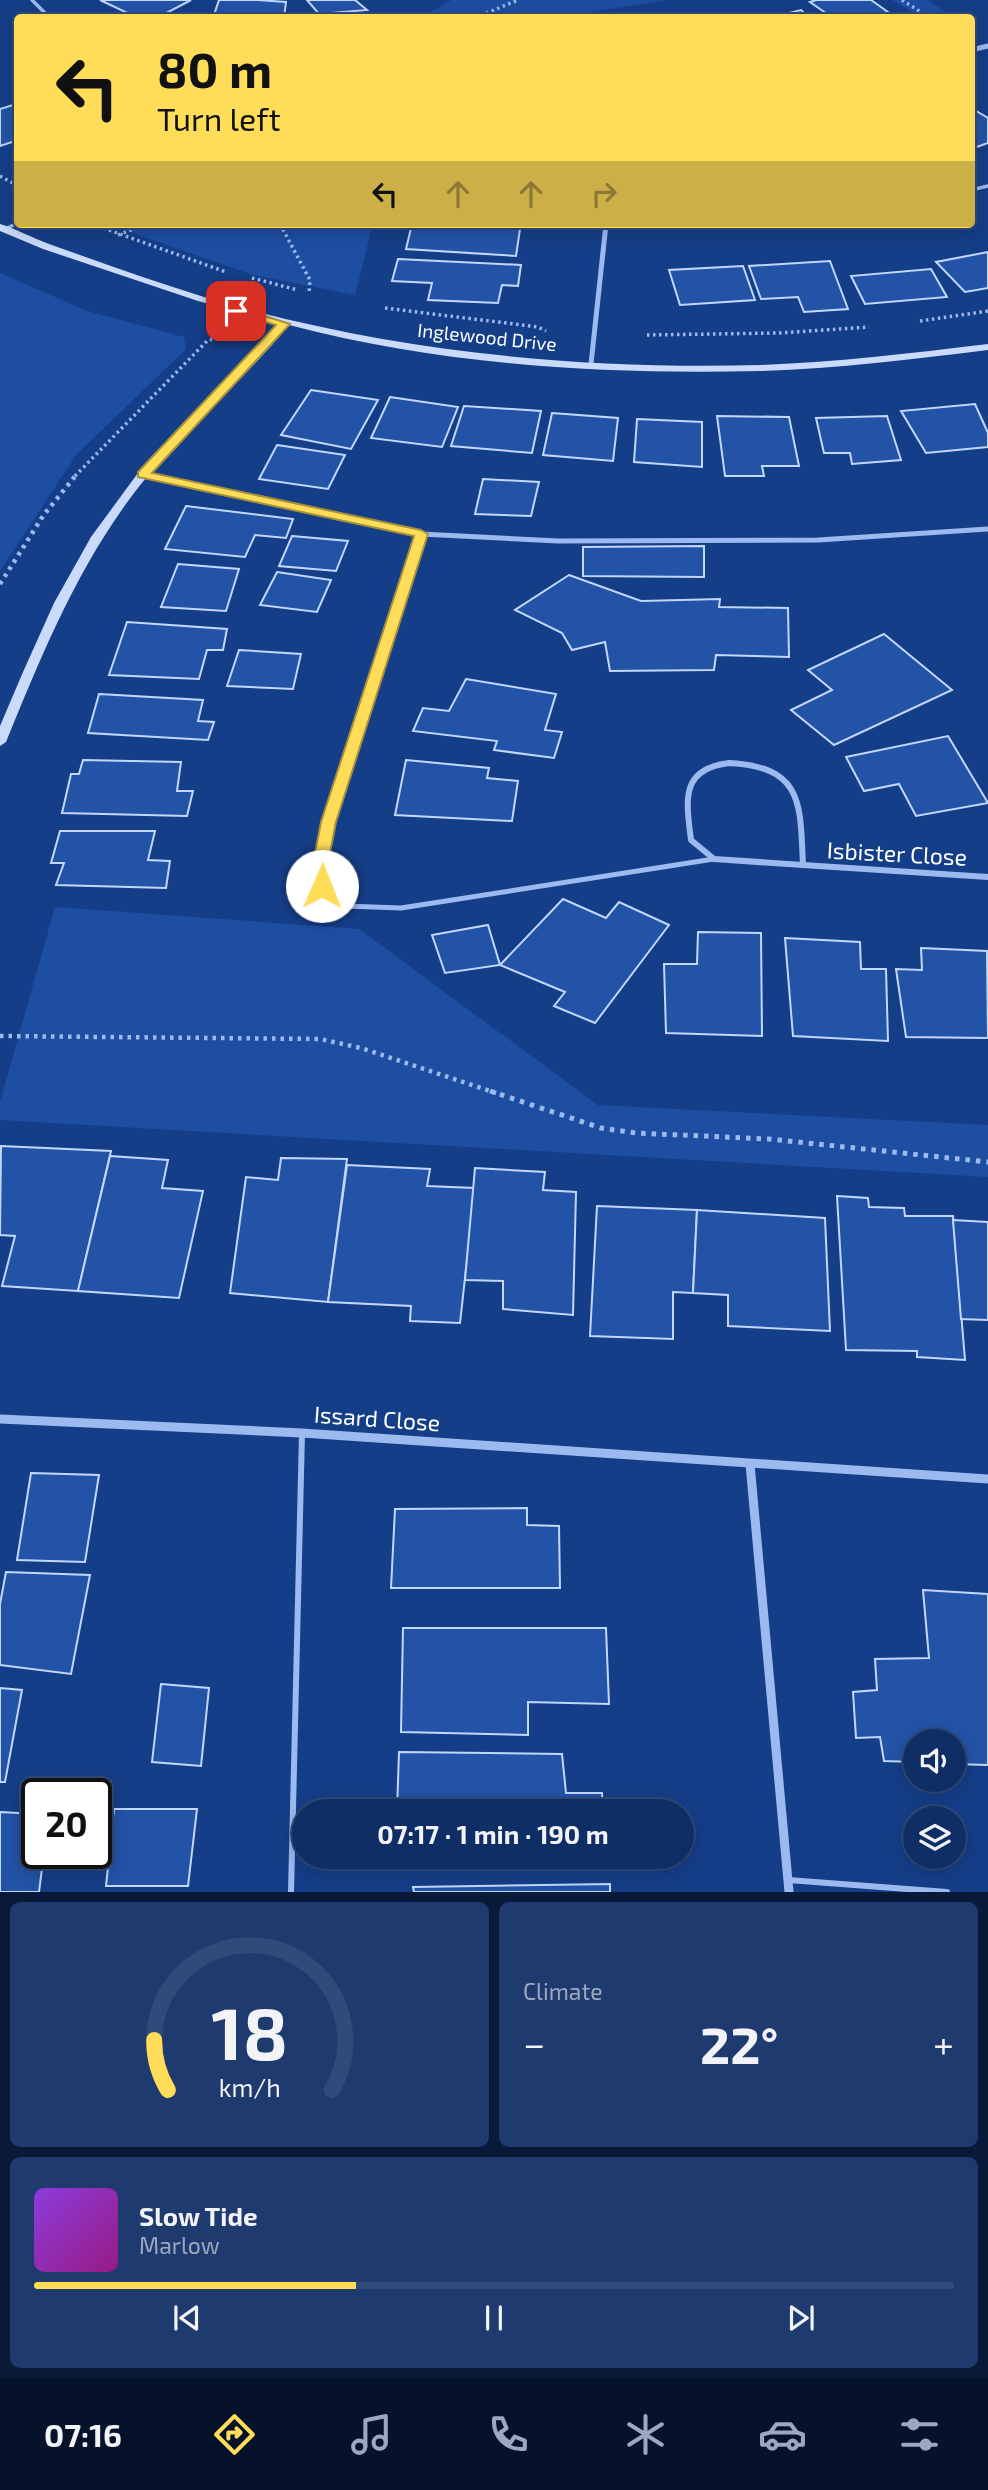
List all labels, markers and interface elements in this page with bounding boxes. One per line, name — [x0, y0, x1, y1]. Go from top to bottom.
text: 80 m — [157, 39, 272, 98]
icon: left — [42, 42, 133, 133]
text: Turn left — [157, 99, 281, 137]
icon: left — [366, 175, 404, 213]
icon: ahead — [439, 175, 477, 213]
icon: ahead — [512, 175, 550, 213]
icon: right — [585, 175, 623, 213]
pin — [206, 281, 266, 341]
icon: arrive — [217, 292, 255, 330]
street label: Inglewood Drive — [416, 318, 558, 355]
street label: Isbister Close — [826, 835, 968, 871]
position arrow — [285, 849, 359, 923]
street label: Issard Close — [313, 1400, 441, 1436]
map controls — [903, 1729, 966, 1869]
button: sound — [903, 1729, 966, 1792]
speed limit sign: 20 — [21, 1778, 112, 1869]
button: layers — [903, 1806, 966, 1869]
text: 07:17 · 1 min · 190 m — [377, 1818, 609, 1849]
text: Climate — [523, 1977, 603, 2005]
text: 18 — [211, 1988, 288, 2076]
text: 22° — [700, 2012, 778, 2074]
text: − — [523, 2020, 545, 2066]
text: + — [933, 2020, 954, 2066]
text: km/h — [218, 2072, 281, 2102]
text: Slow Tide — [139, 2200, 258, 2231]
text: Marlow — [139, 2231, 220, 2259]
icon: previous — [168, 2299, 206, 2337]
icon: pause — [475, 2299, 513, 2337]
icon: next — [782, 2299, 820, 2337]
icon: directions — [210, 2410, 259, 2459]
icon: music — [347, 2410, 396, 2459]
icon: phone — [484, 2410, 533, 2459]
icon: climate — [621, 2410, 670, 2459]
icon: car — [758, 2410, 807, 2459]
icon: filters — [895, 2410, 944, 2459]
text: 07:16 — [44, 2415, 122, 2453]

